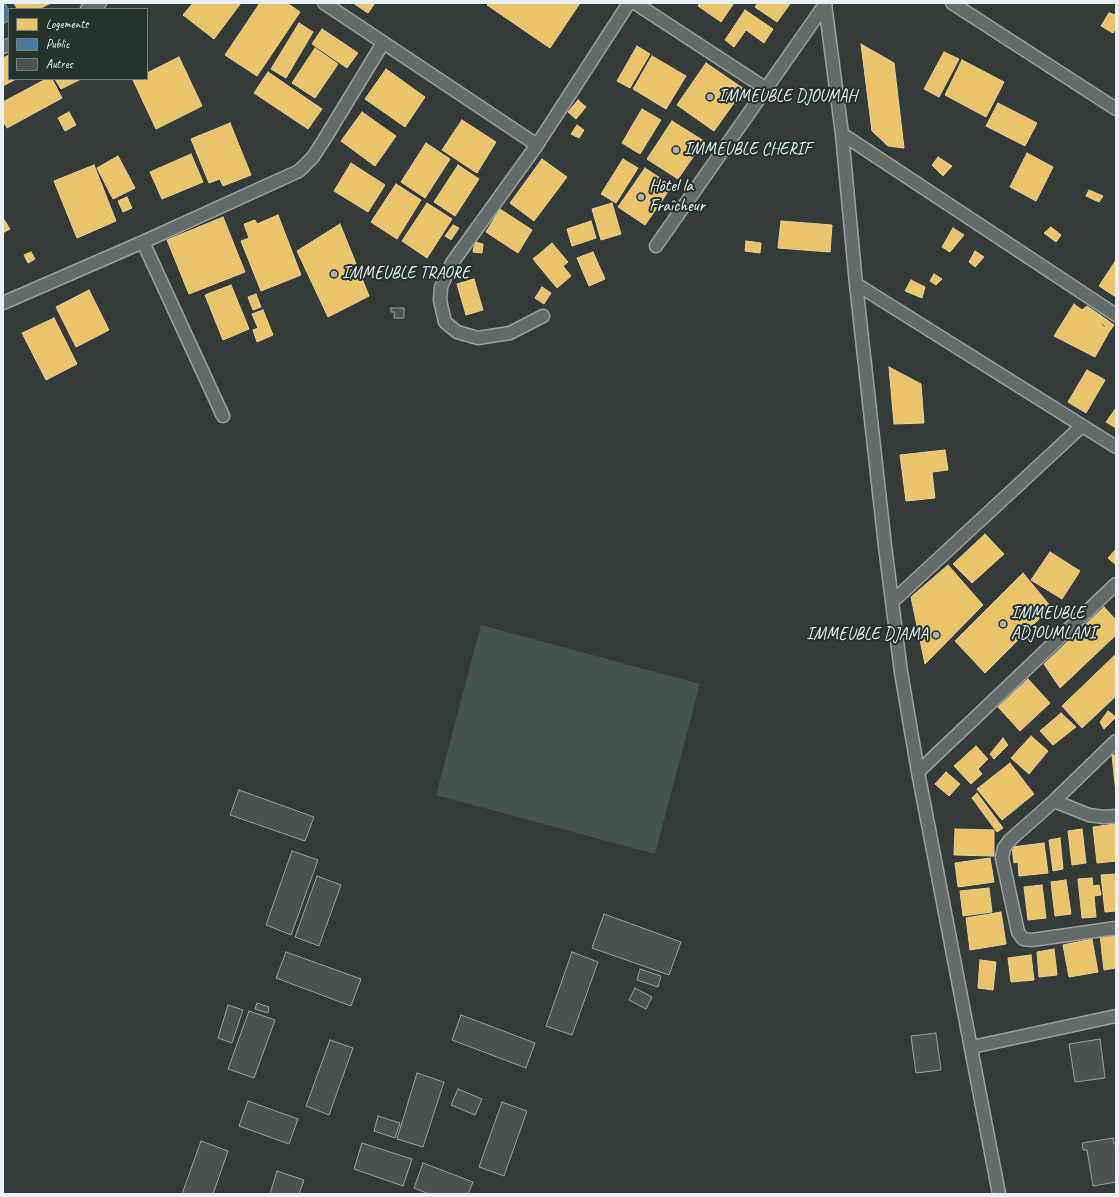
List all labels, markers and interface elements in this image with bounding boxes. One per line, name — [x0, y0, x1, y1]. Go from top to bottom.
legend — [8, 8, 148, 80]
text: Logements — [46, 16, 88, 32]
text: Public — [46, 36, 70, 52]
text: Autres — [46, 56, 73, 72]
place label: IMMEUBLE DJOUMAH — [718, 87, 857, 107]
marker: IMMEUBLE DJOUMAH — [705, 92, 715, 102]
place label: IMMEUBLE CHERIF — [684, 140, 811, 160]
marker: IMMEUBLE CHERIF — [671, 145, 681, 155]
place label: Hôtel la Fraîcheur — [649, 177, 705, 217]
marker: Hôtel la Fraîcheur — [636, 192, 646, 202]
place label: IMMEUBLE TRAORE — [342, 264, 470, 284]
marker: IMMEUBLE TRAORE — [329, 269, 339, 279]
place label: IMMEUBLE ADJOUMLANI — [1011, 604, 1095, 644]
marker: IMMEUBLE ADJOUMLANI — [998, 619, 1008, 629]
place label: IMMEUBLE DJAMA — [806, 625, 928, 645]
marker: IMMEUBLE DJAMA — [931, 630, 941, 640]

